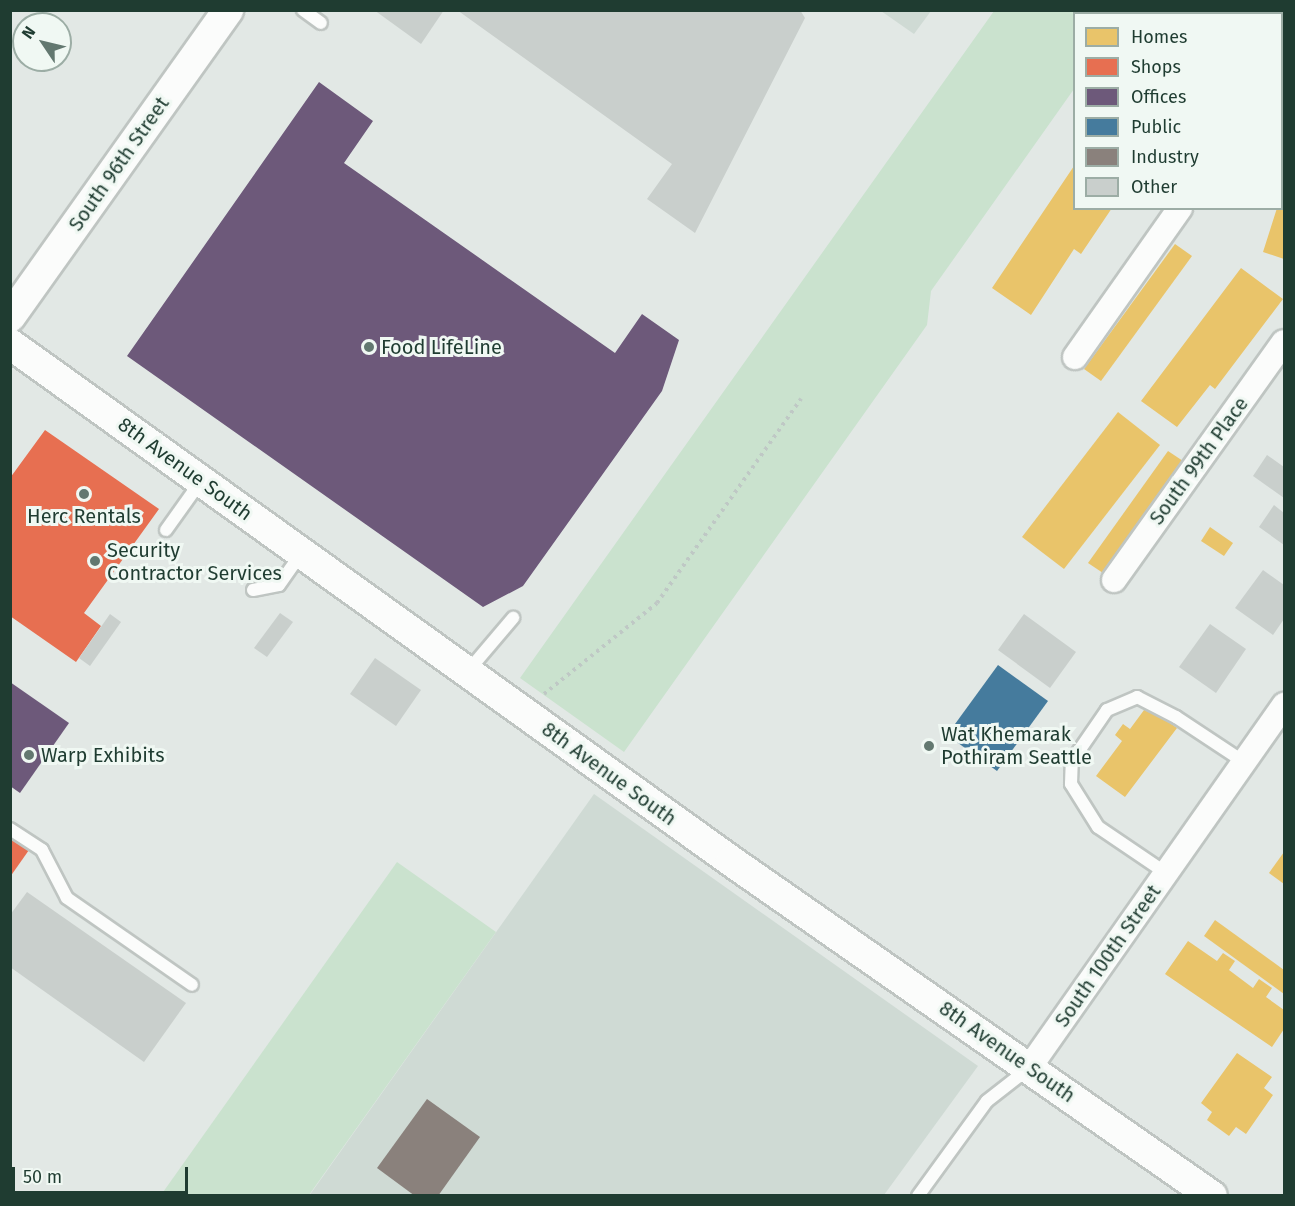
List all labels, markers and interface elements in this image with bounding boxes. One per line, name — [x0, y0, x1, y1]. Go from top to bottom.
north arrow — [12, 12, 72, 72]
legend — [1073, 12, 1283, 210]
text: N — [18, 23, 39, 42]
text: Homes — [1131, 26, 1187, 48]
text: Shops — [1131, 56, 1181, 78]
text: Offices — [1131, 86, 1186, 108]
street label: South 96th Street — [64, 92, 174, 236]
text: Public — [1131, 116, 1181, 138]
text: Industry — [1131, 146, 1199, 168]
text: Other — [1131, 176, 1177, 198]
place label: Food LifeLine — [381, 335, 502, 359]
marker: Food LifeLine — [362, 340, 376, 354]
street label: South 99th Place — [1145, 393, 1253, 529]
street label: 8th Avenue South — [113, 412, 257, 526]
marker: Herc Rentals — [77, 487, 91, 501]
place label: Herc Rentals — [27, 504, 141, 528]
place label: Security Contractor Services — [107, 538, 282, 585]
marker: Security Contractor Services — [88, 554, 102, 568]
street label: 8th Avenue South — [537, 717, 681, 831]
place label: Wat Khemarak Pothiram Seattle — [941, 722, 1092, 769]
marker: Wat Khemarak Pothiram Seattle — [922, 739, 936, 753]
place label: Warp Exhibits — [41, 743, 165, 767]
marker: Warp Exhibits — [22, 748, 36, 762]
street label: South 100th Street — [1050, 880, 1166, 1032]
street label: 8th Avenue South — [935, 996, 1079, 1108]
scale bar — [15, 1155, 190, 1193]
text: 50 m — [23, 1166, 62, 1188]

